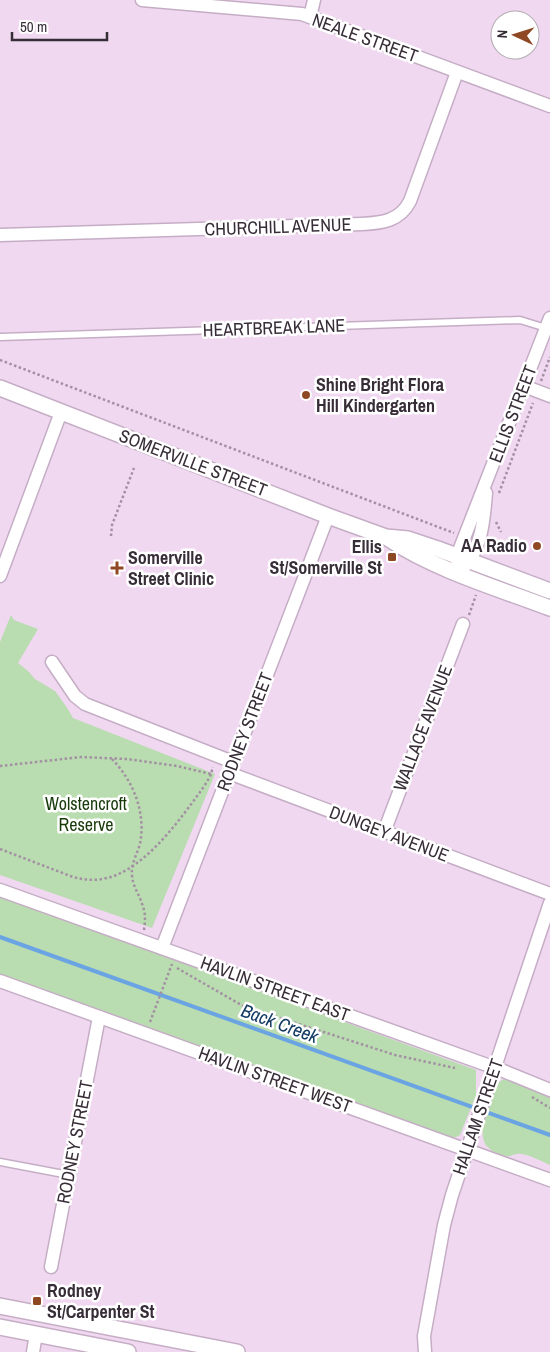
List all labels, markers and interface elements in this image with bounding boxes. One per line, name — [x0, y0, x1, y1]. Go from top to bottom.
street label: NEALE STREET — [309, 7, 421, 68]
scale bar — [12, 10, 108, 42]
north arrow — [490, 10, 540, 60]
text: 50 m — [20, 16, 47, 37]
text: N — [493, 29, 511, 39]
street label: CHURCHILL AVENUE — [204, 211, 352, 242]
street label: HEARTBREAK LANE — [202, 313, 346, 342]
street label: ELLIS STREET — [482, 361, 543, 466]
place label: Shine Bright Flora Hill Kindergarten — [316, 372, 445, 418]
marker: Shine Bright Flora Hill Kindergarten — [300, 389, 312, 401]
street label: SOMERVILLE STREET — [116, 423, 271, 502]
place label: AA Radio — [461, 533, 527, 558]
place label: Ellis St/Somerville St — [270, 534, 382, 580]
marker: AA Radio — [531, 540, 543, 552]
place label: Somerville Street Clinic — [128, 545, 214, 591]
marker: Ellis St/Somerville St — [386, 551, 398, 563]
marker: Somerville Street Clinic — [110, 561, 124, 575]
street label: WALLACE AVENUE — [387, 661, 458, 794]
street label: RODNEY STREET — [210, 669, 279, 795]
park label: Wolstencroft Reserve — [45, 791, 127, 837]
street label: DUNGEY AVENUE — [326, 799, 452, 868]
street label: HAVLIN STREET EAST — [197, 950, 353, 1027]
water label: Back Creek — [238, 997, 323, 1049]
street label: HAVLIN STREET WEST — [195, 1040, 355, 1119]
street label: HALLAM STREET — [446, 1055, 509, 1178]
street label: RODNEY STREET — [50, 1078, 99, 1206]
place label: Rodney St/Carpenter St — [47, 1278, 155, 1324]
marker: Rodney St/Carpenter St — [31, 1295, 43, 1307]

